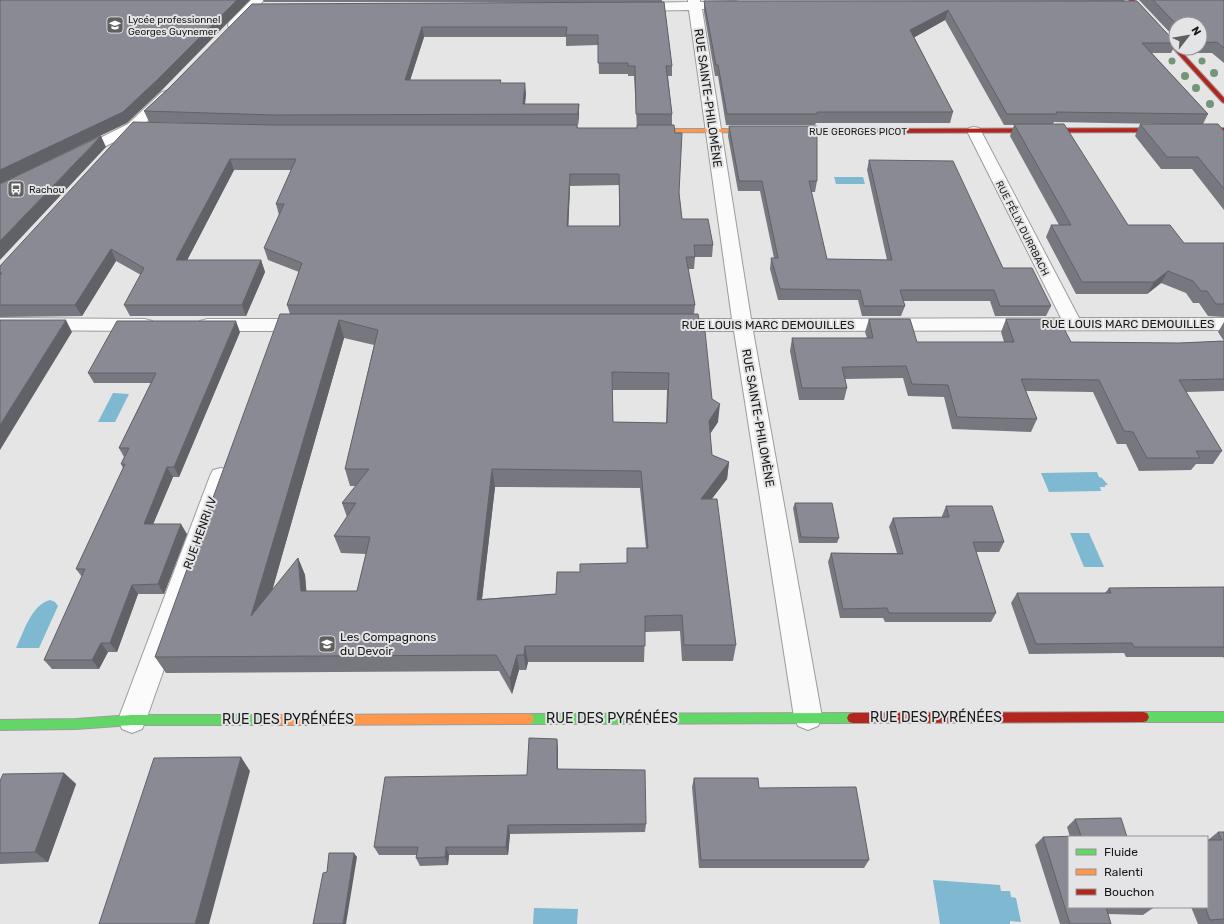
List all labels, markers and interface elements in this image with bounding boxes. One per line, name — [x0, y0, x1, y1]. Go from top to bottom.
place label: Lycée professionnel Georges Guynemer — [128, 14, 220, 38]
school or university icon: Lycée professionnel Georges Guynemer — [105, 15, 125, 35]
north arrow — [1168, 16, 1208, 56]
text: N — [1189, 24, 1204, 38]
street label: RUE SAINTE-PHILOMÈNE — [691, 28, 725, 168]
street label: RUE GEORGES PICOT — [809, 126, 907, 138]
bus stop icon: Rachou — [6, 179, 26, 199]
street label: RUE FÉLIX DURRBACH — [993, 179, 1051, 278]
place label: Rachou — [29, 184, 64, 196]
street label: RUE LOUIS MARC DEMOUILLES — [1042, 317, 1214, 331]
street label: RUE LOUIS MARC DEMOUILLES — [682, 318, 854, 332]
street label: RUE SAINTE-PHILOMÈNE — [739, 348, 777, 488]
street label: RUE HENRI IV — [180, 495, 220, 571]
place label: Les Compagnons du Devoir — [340, 630, 436, 658]
school or university icon: Les Compagnons du Devoir — [317, 634, 337, 654]
street label: RUE DES PYRÉNÉES — [870, 708, 1002, 726]
street label: RUE DES PYRÉNÉES — [546, 709, 678, 727]
street label: RUE DES PYRÉNÉES — [222, 710, 354, 728]
legend — [1068, 836, 1208, 908]
text: Fluide — [1104, 845, 1138, 859]
text: Ralenti — [1104, 865, 1143, 879]
text: Bouchon — [1104, 885, 1154, 899]

